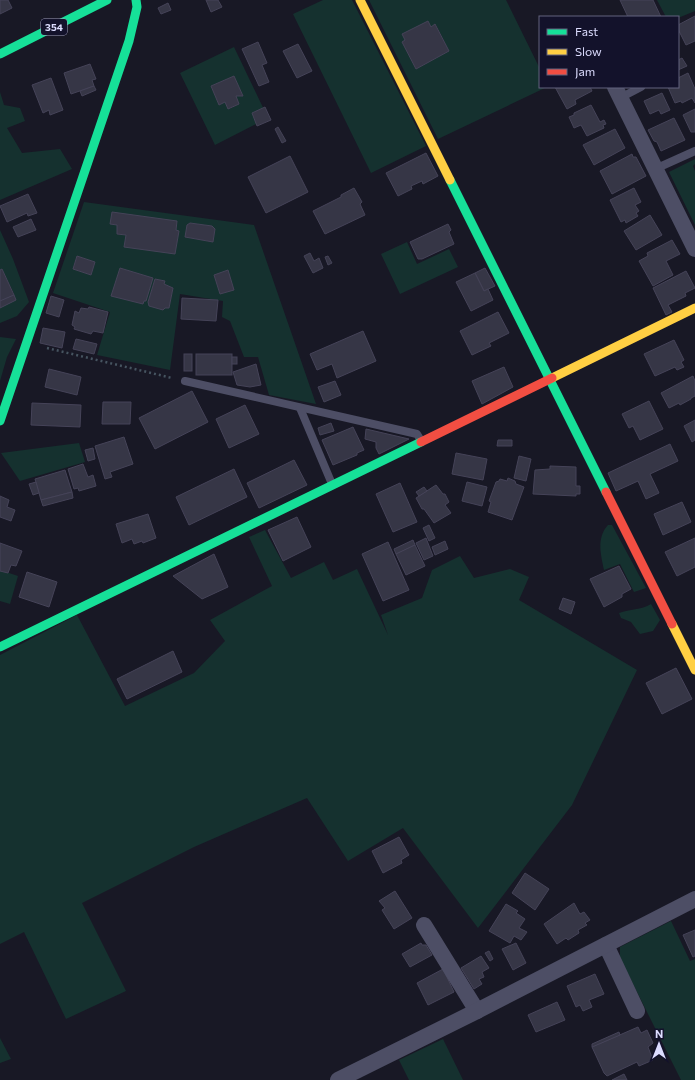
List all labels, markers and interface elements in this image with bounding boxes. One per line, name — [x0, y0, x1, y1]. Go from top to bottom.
legend — [539, 16, 679, 88]
road number: 354 — [41, 19, 67, 35]
text: Fast — [575, 24, 598, 38]
text: Slow — [575, 44, 602, 58]
text: Jam — [575, 64, 595, 79]
north arrow — [639, 1024, 679, 1064]
text: N — [655, 1027, 663, 1040]

